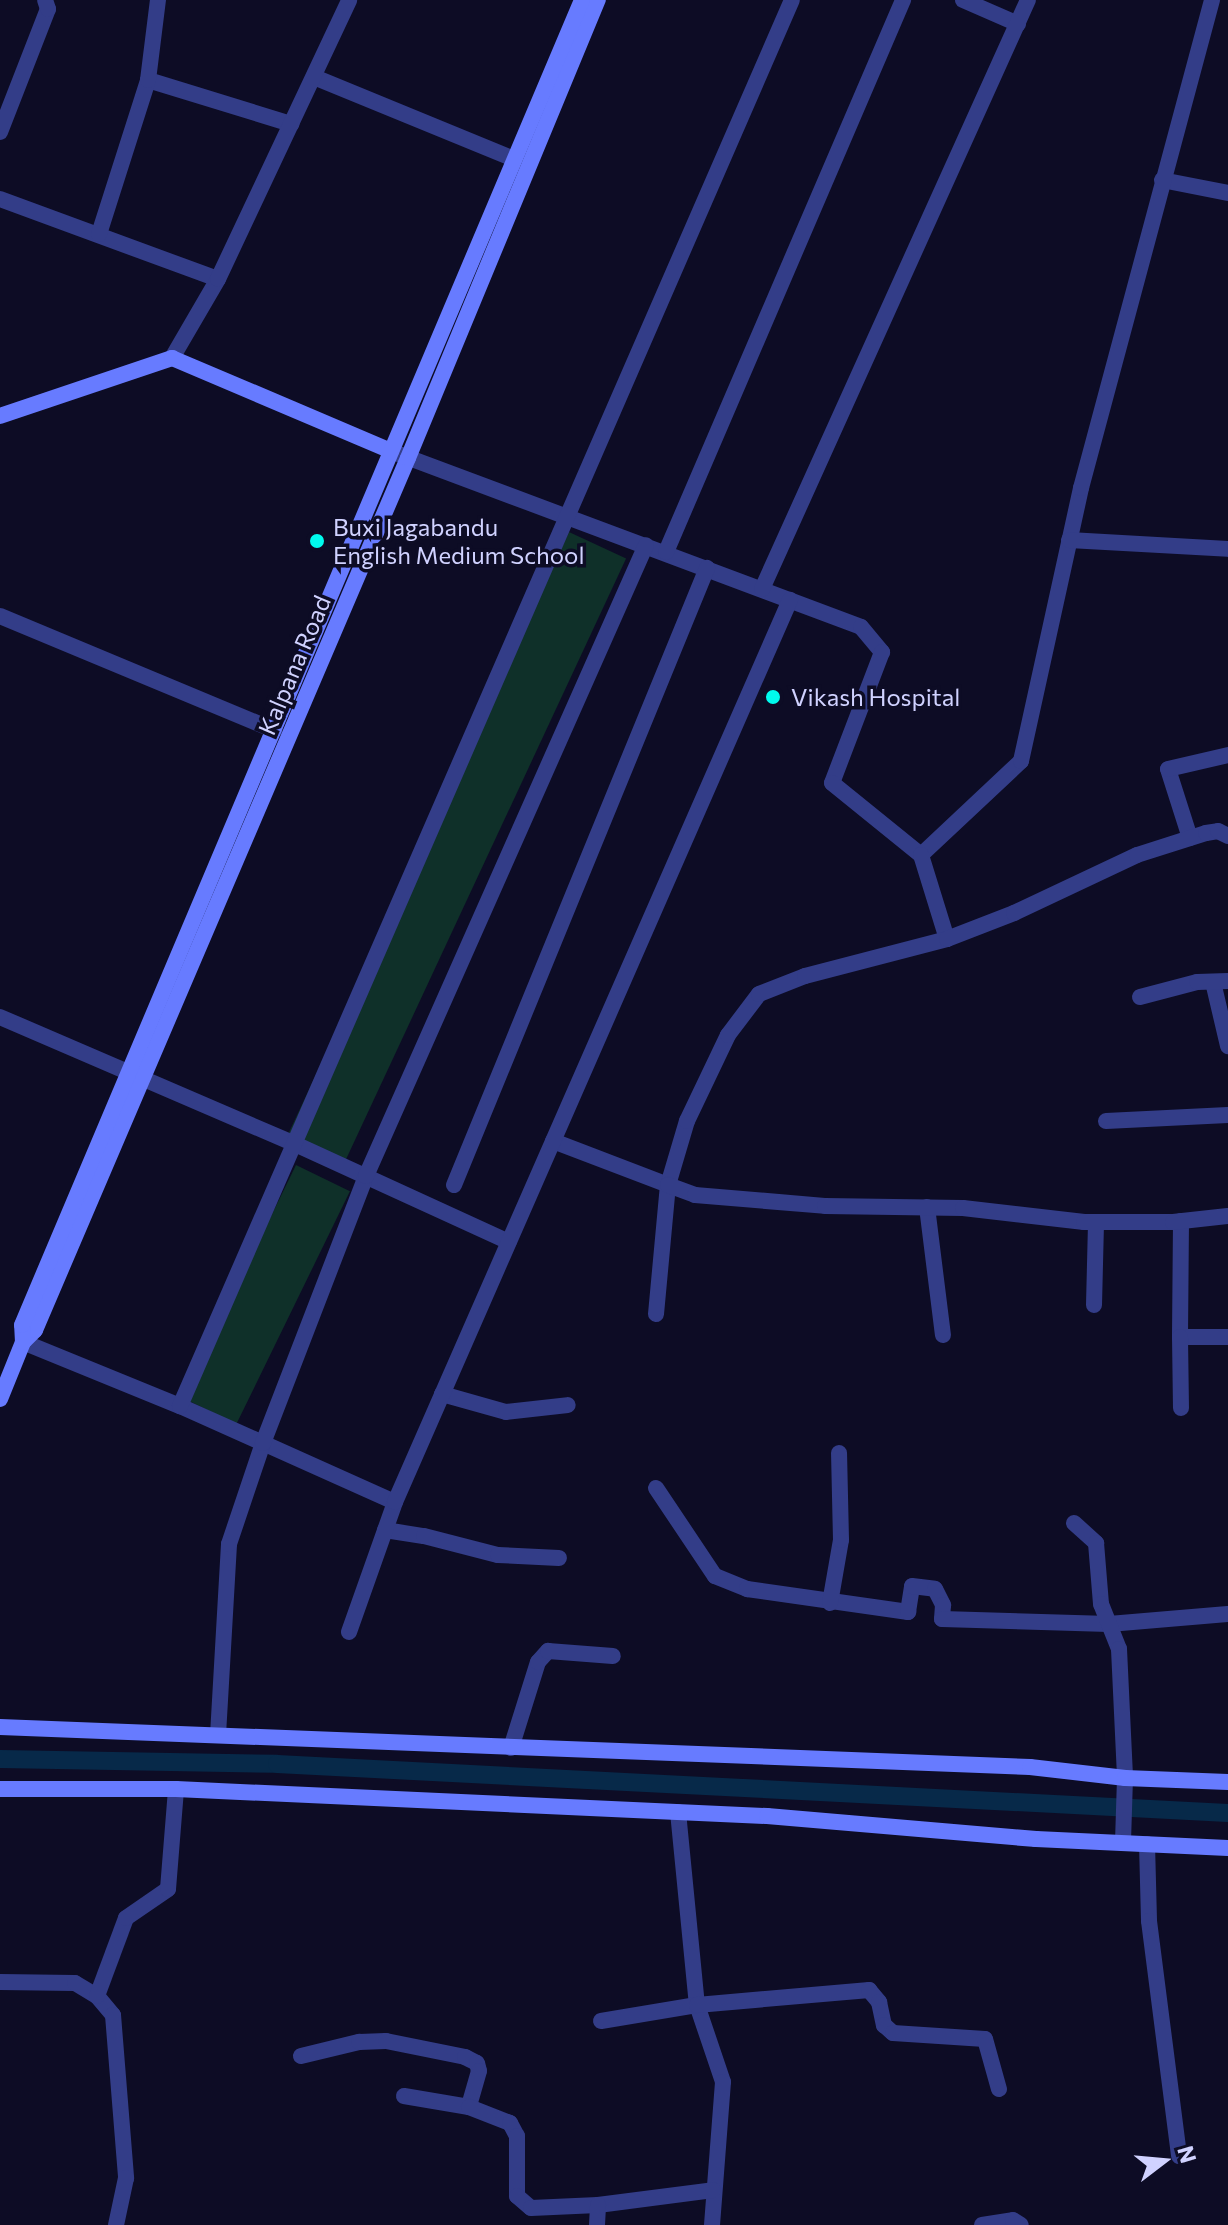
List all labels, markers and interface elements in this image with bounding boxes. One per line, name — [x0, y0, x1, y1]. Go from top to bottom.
place label: Buxi Jagabandu English Medium School — [333, 513, 585, 569]
marker: Buxi Jagabandu English Medium School — [308, 532, 326, 550]
street label: Kalpana Road — [252, 591, 336, 739]
place label: Vikash Hospital — [791, 683, 960, 711]
marker: Vikash Hospital — [762, 686, 784, 708]
north arrow — [1124, 2121, 1204, 2201]
text: N — [1172, 2143, 1203, 2166]

